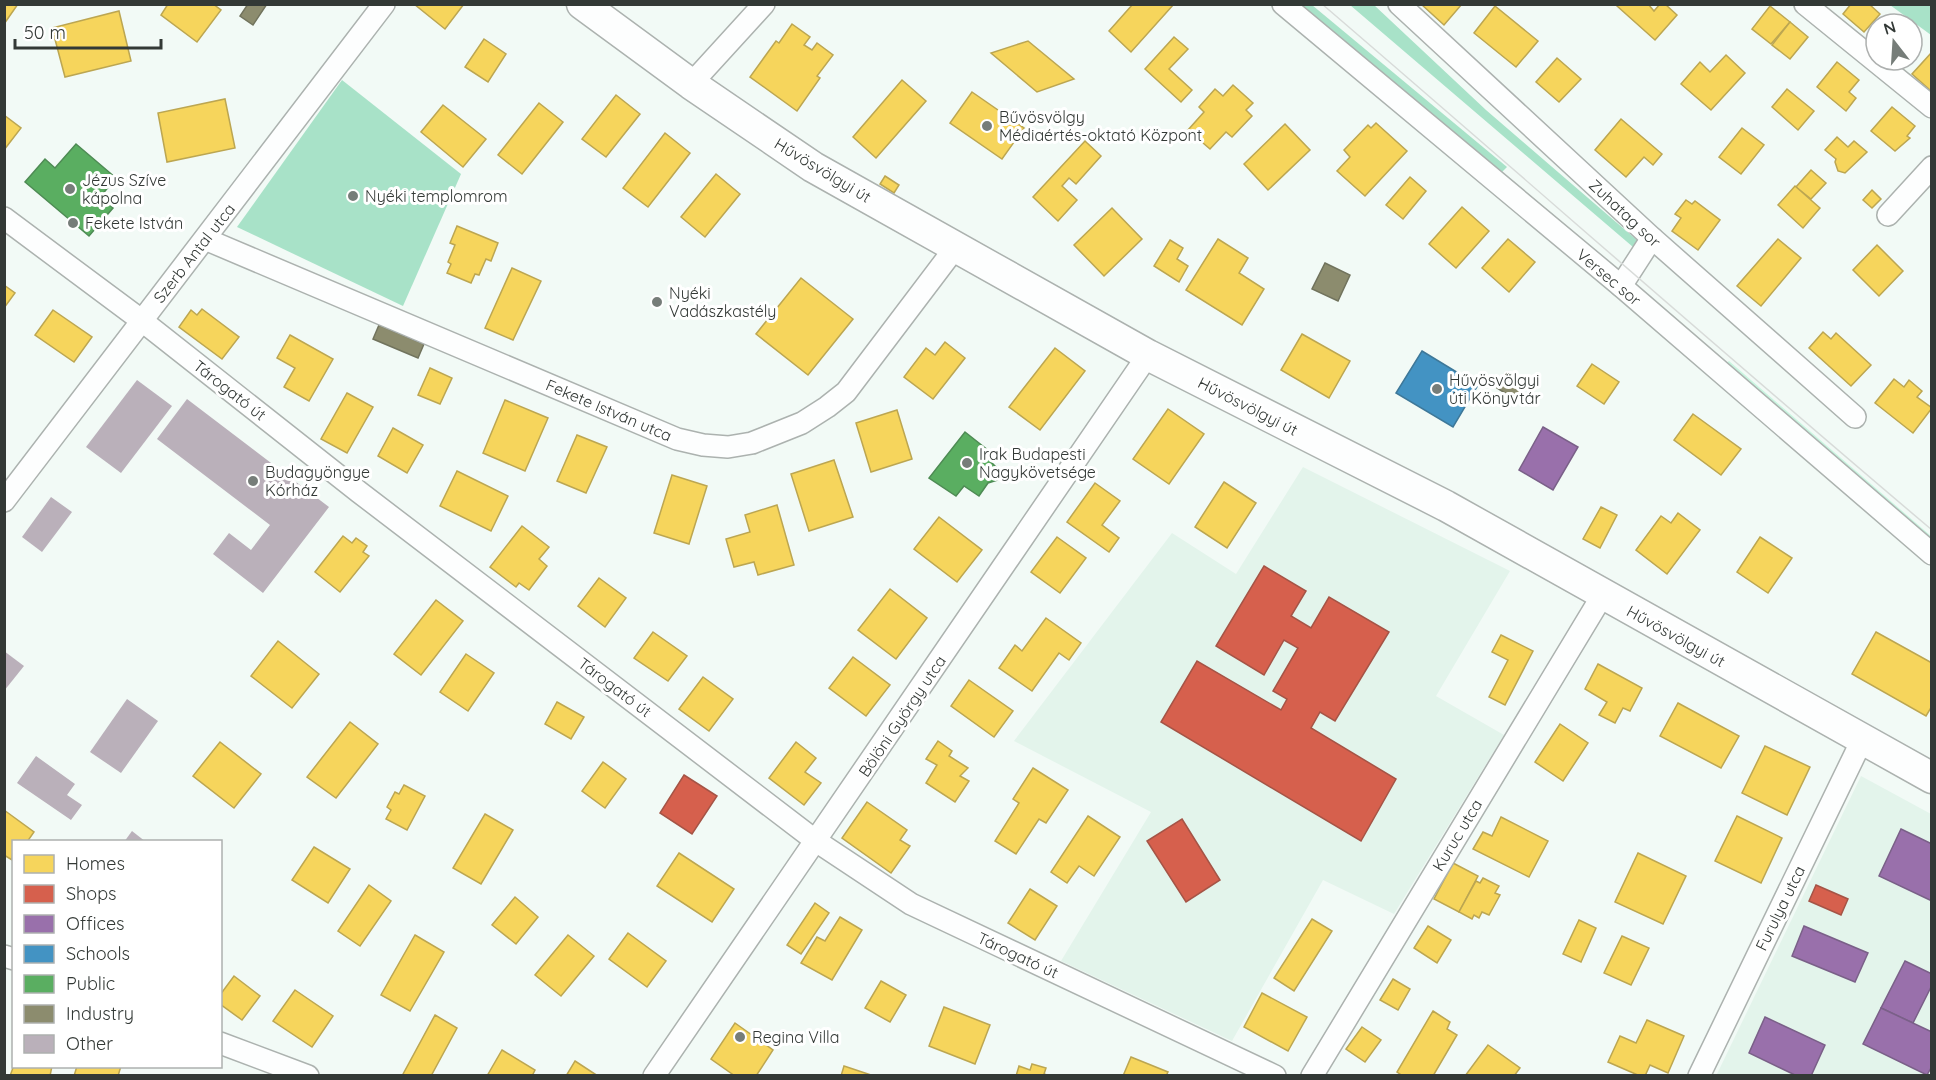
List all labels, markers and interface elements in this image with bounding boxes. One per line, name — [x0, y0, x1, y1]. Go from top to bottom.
scale bar — [15, 12, 160, 50]
north arrow — [1864, 12, 1924, 72]
text: N — [1881, 16, 1898, 39]
text: 50 m — [24, 21, 66, 44]
place label: Bűvösvölgy Médiaértés-oktató Központ — [999, 107, 1202, 145]
marker: Bűvösvölgy Médiaértés-oktató Központ — [980, 119, 994, 133]
street label: Hűvösvölgyi út — [771, 133, 875, 207]
place label: Jézus Szíve kápolna — [82, 170, 166, 208]
street label: Zuhatag sor — [1585, 175, 1665, 251]
marker: Jézus Szíve kápolna — [63, 182, 77, 196]
place label: Nyéki templomrom — [365, 186, 508, 206]
marker: Nyéki templomrom — [346, 189, 360, 203]
street label: Szerb Antal utca — [149, 199, 239, 307]
place label: Fekete István — [85, 213, 183, 233]
marker: Fekete István — [66, 216, 80, 230]
street label: Versec sor — [1573, 244, 1645, 310]
place label: Nyéki Vadászkastély — [669, 283, 776, 321]
marker: Nyéki Vadászkastély — [650, 295, 664, 309]
street label: Tárogató út — [190, 355, 270, 425]
place label: Hűvösvölgyi úti Könyvtár — [1449, 370, 1541, 408]
street label: Hűvösvölgyi út — [1195, 372, 1301, 440]
street label: Fekete István utca — [543, 374, 675, 446]
marker: Hűvösvölgyi úti Könyvtár — [1430, 382, 1444, 396]
place label: Irak Budapesti Nagykövetsége — [979, 444, 1096, 482]
marker: Irak Budapesti Nagykövetsége — [960, 456, 974, 470]
place label: Budagyöngye Kórház — [265, 462, 370, 500]
marker: Budagyöngye Kórház — [246, 474, 260, 488]
street label: Hűvösvölgyi út — [1623, 601, 1729, 671]
street label: Bölöni György utca — [854, 651, 950, 781]
street label: Tárogató út — [574, 653, 656, 721]
street label: Kuruc utca — [1428, 796, 1486, 874]
legend — [12, 840, 222, 1068]
text: Homes — [66, 852, 125, 875]
street label: Furulya utca — [1751, 862, 1809, 954]
text: Shops — [66, 882, 117, 905]
text: Offices — [66, 912, 125, 935]
street label: Tárogató út — [974, 928, 1062, 982]
text: Schools — [66, 942, 130, 965]
text: Public — [66, 972, 115, 995]
text: Industry — [66, 1002, 134, 1025]
place label: Regina Villa — [752, 1027, 839, 1047]
marker: Regina Villa — [733, 1030, 747, 1044]
text: Other — [66, 1032, 113, 1055]

